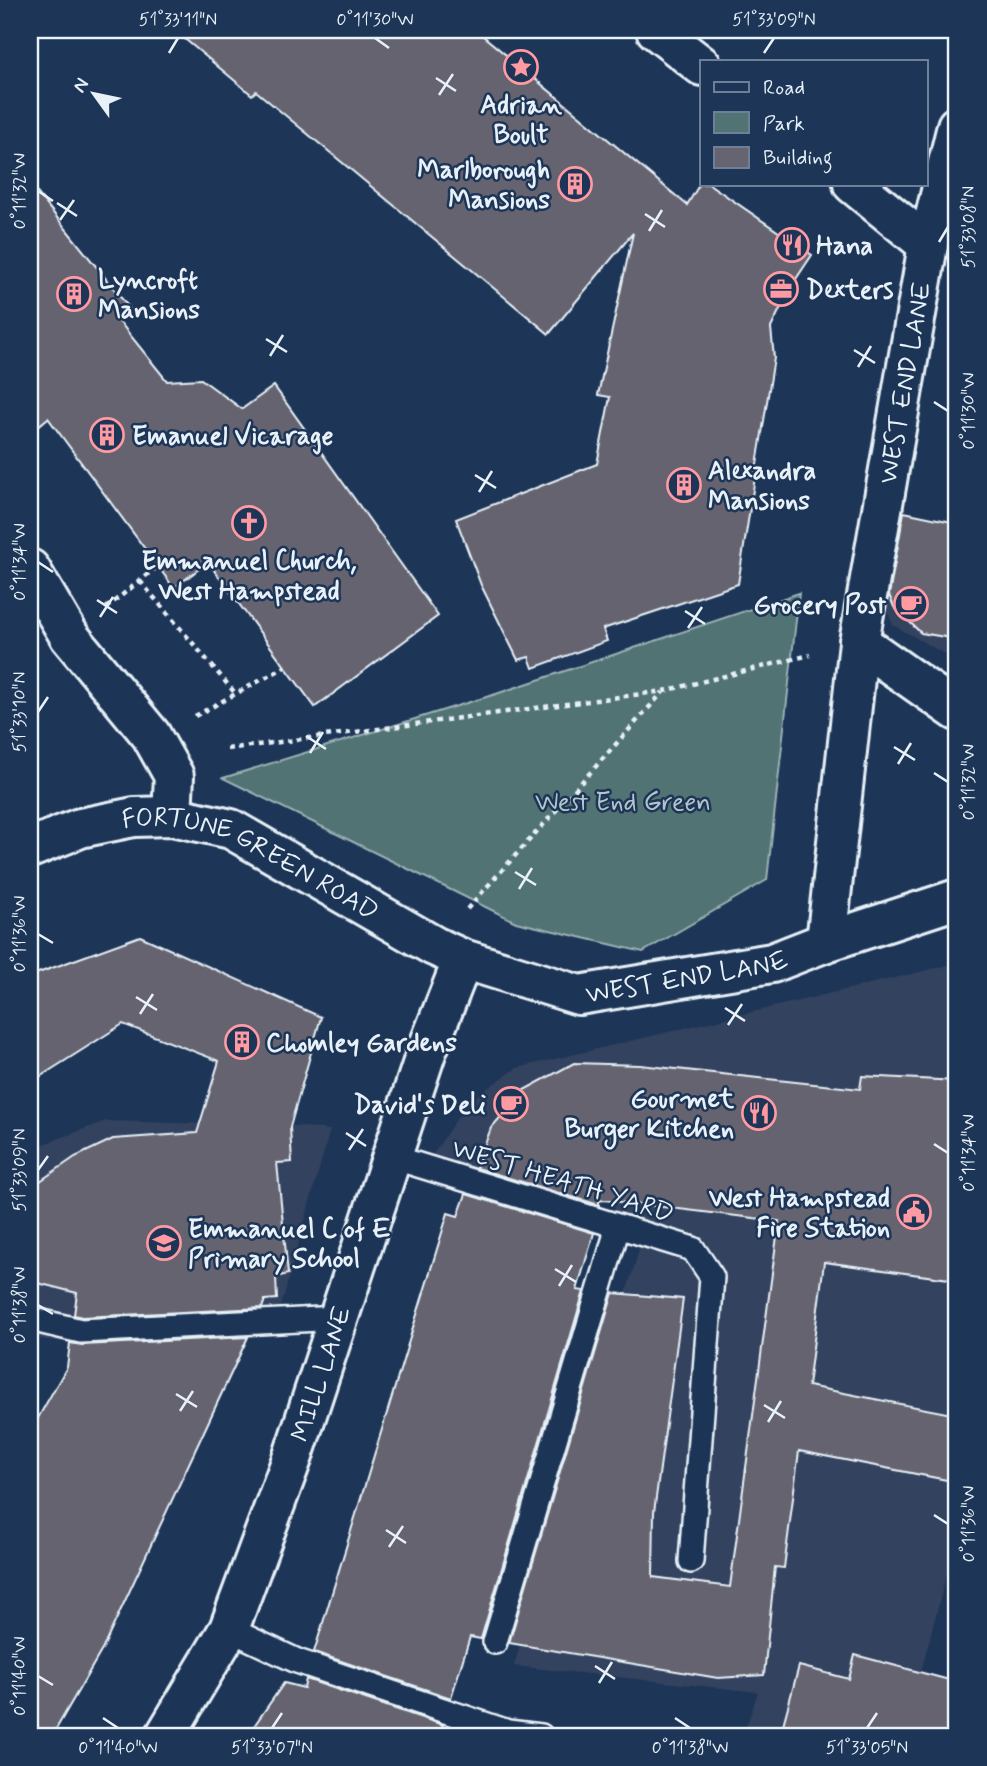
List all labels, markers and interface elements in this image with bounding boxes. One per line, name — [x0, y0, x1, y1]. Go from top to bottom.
text: 51°33'11"N — [139, 8, 217, 32]
text: 0°11'30"W — [336, 8, 414, 32]
text: 51°33'09"N — [732, 8, 816, 32]
place icon: Adrian Boult — [502, 48, 540, 86]
north arrow — [60, 60, 130, 130]
legend — [700, 60, 928, 186]
text: N — [67, 73, 95, 98]
text: Road — [763, 74, 805, 102]
place label: Adrian Boult — [480, 89, 562, 153]
text: Park — [763, 110, 805, 138]
text: Building — [763, 144, 833, 174]
text: 0°11'32"W — [8, 153, 32, 229]
place label: Marlborough Mansions — [417, 154, 550, 218]
building icon: Marlborough Mansions — [556, 165, 594, 203]
text: 51°33'08"N — [957, 186, 981, 268]
restaurant icon: Hana — [773, 226, 811, 264]
place label: Hana — [816, 230, 873, 264]
place label: Lyncroft Mansions — [98, 264, 200, 328]
office icon: Dexters — [762, 270, 800, 308]
place label: Dexters — [806, 274, 894, 308]
building icon: Lyncroft Mansions — [55, 275, 93, 313]
street label: WEST END LANE — [872, 279, 940, 487]
text: 0°11'30"W — [957, 372, 981, 450]
building icon: Emanuel Vicarage — [88, 416, 126, 454]
place label: Emanuel Vicarage — [132, 420, 333, 455]
place label: Alexandra Mansions — [708, 455, 816, 519]
building icon: Alexandra Mansions — [665, 466, 703, 504]
church icon: Emmanuel Church, West Hampstead — [230, 504, 268, 542]
text: 0°11'34"W — [8, 523, 32, 601]
place label: Emmanuel Church, West Hampstead — [142, 545, 357, 609]
cafe icon: Grocery Post — [892, 585, 930, 623]
place label: Grocery Post — [753, 589, 887, 623]
text: 51°33'10"N — [8, 671, 32, 753]
text: 0°11'32"W — [957, 744, 981, 820]
park label: West End Green — [535, 786, 711, 820]
street label: FORTUNE GREEN ROAD — [119, 800, 384, 929]
text: 0°11'36"W — [8, 896, 32, 972]
street label: WEST END LANE — [583, 943, 794, 1013]
building icon: Chomley Gardens — [223, 1023, 261, 1061]
place label: Chomley Gardens — [266, 1027, 457, 1061]
place label: Gourmet Burger Kitchen — [564, 1083, 735, 1150]
cafe icon: David's Deli — [492, 1085, 530, 1123]
place label: David's Deli — [353, 1089, 486, 1123]
restaurant icon: Gourmet Burger Kitchen — [740, 1094, 778, 1132]
text: 0°11'34"W — [957, 1114, 981, 1192]
text: 51°33'09"N — [8, 1128, 32, 1212]
street label: WEST HEATH YARD — [447, 1132, 678, 1232]
place label: West Hampstead Fire Station — [708, 1182, 890, 1246]
public building icon: West Hampstead Fire Station — [895, 1193, 933, 1231]
place label: Emmanuel C of E Primary School — [188, 1213, 391, 1277]
school or university icon: Emmanuel C of E Primary School — [145, 1224, 183, 1262]
text: 0°11'38"W — [8, 1267, 32, 1343]
street label: MILL LANE — [284, 1302, 360, 1446]
text: 0°11'36"W — [957, 1486, 981, 1562]
text: 0°11'40"W — [8, 1636, 32, 1716]
text: 0°11'40"W — [78, 1736, 158, 1760]
text: 51°33'07"N — [231, 1736, 313, 1760]
text: 0°11'38"W — [652, 1736, 728, 1760]
text: 51°33'05"N — [826, 1736, 908, 1760]

